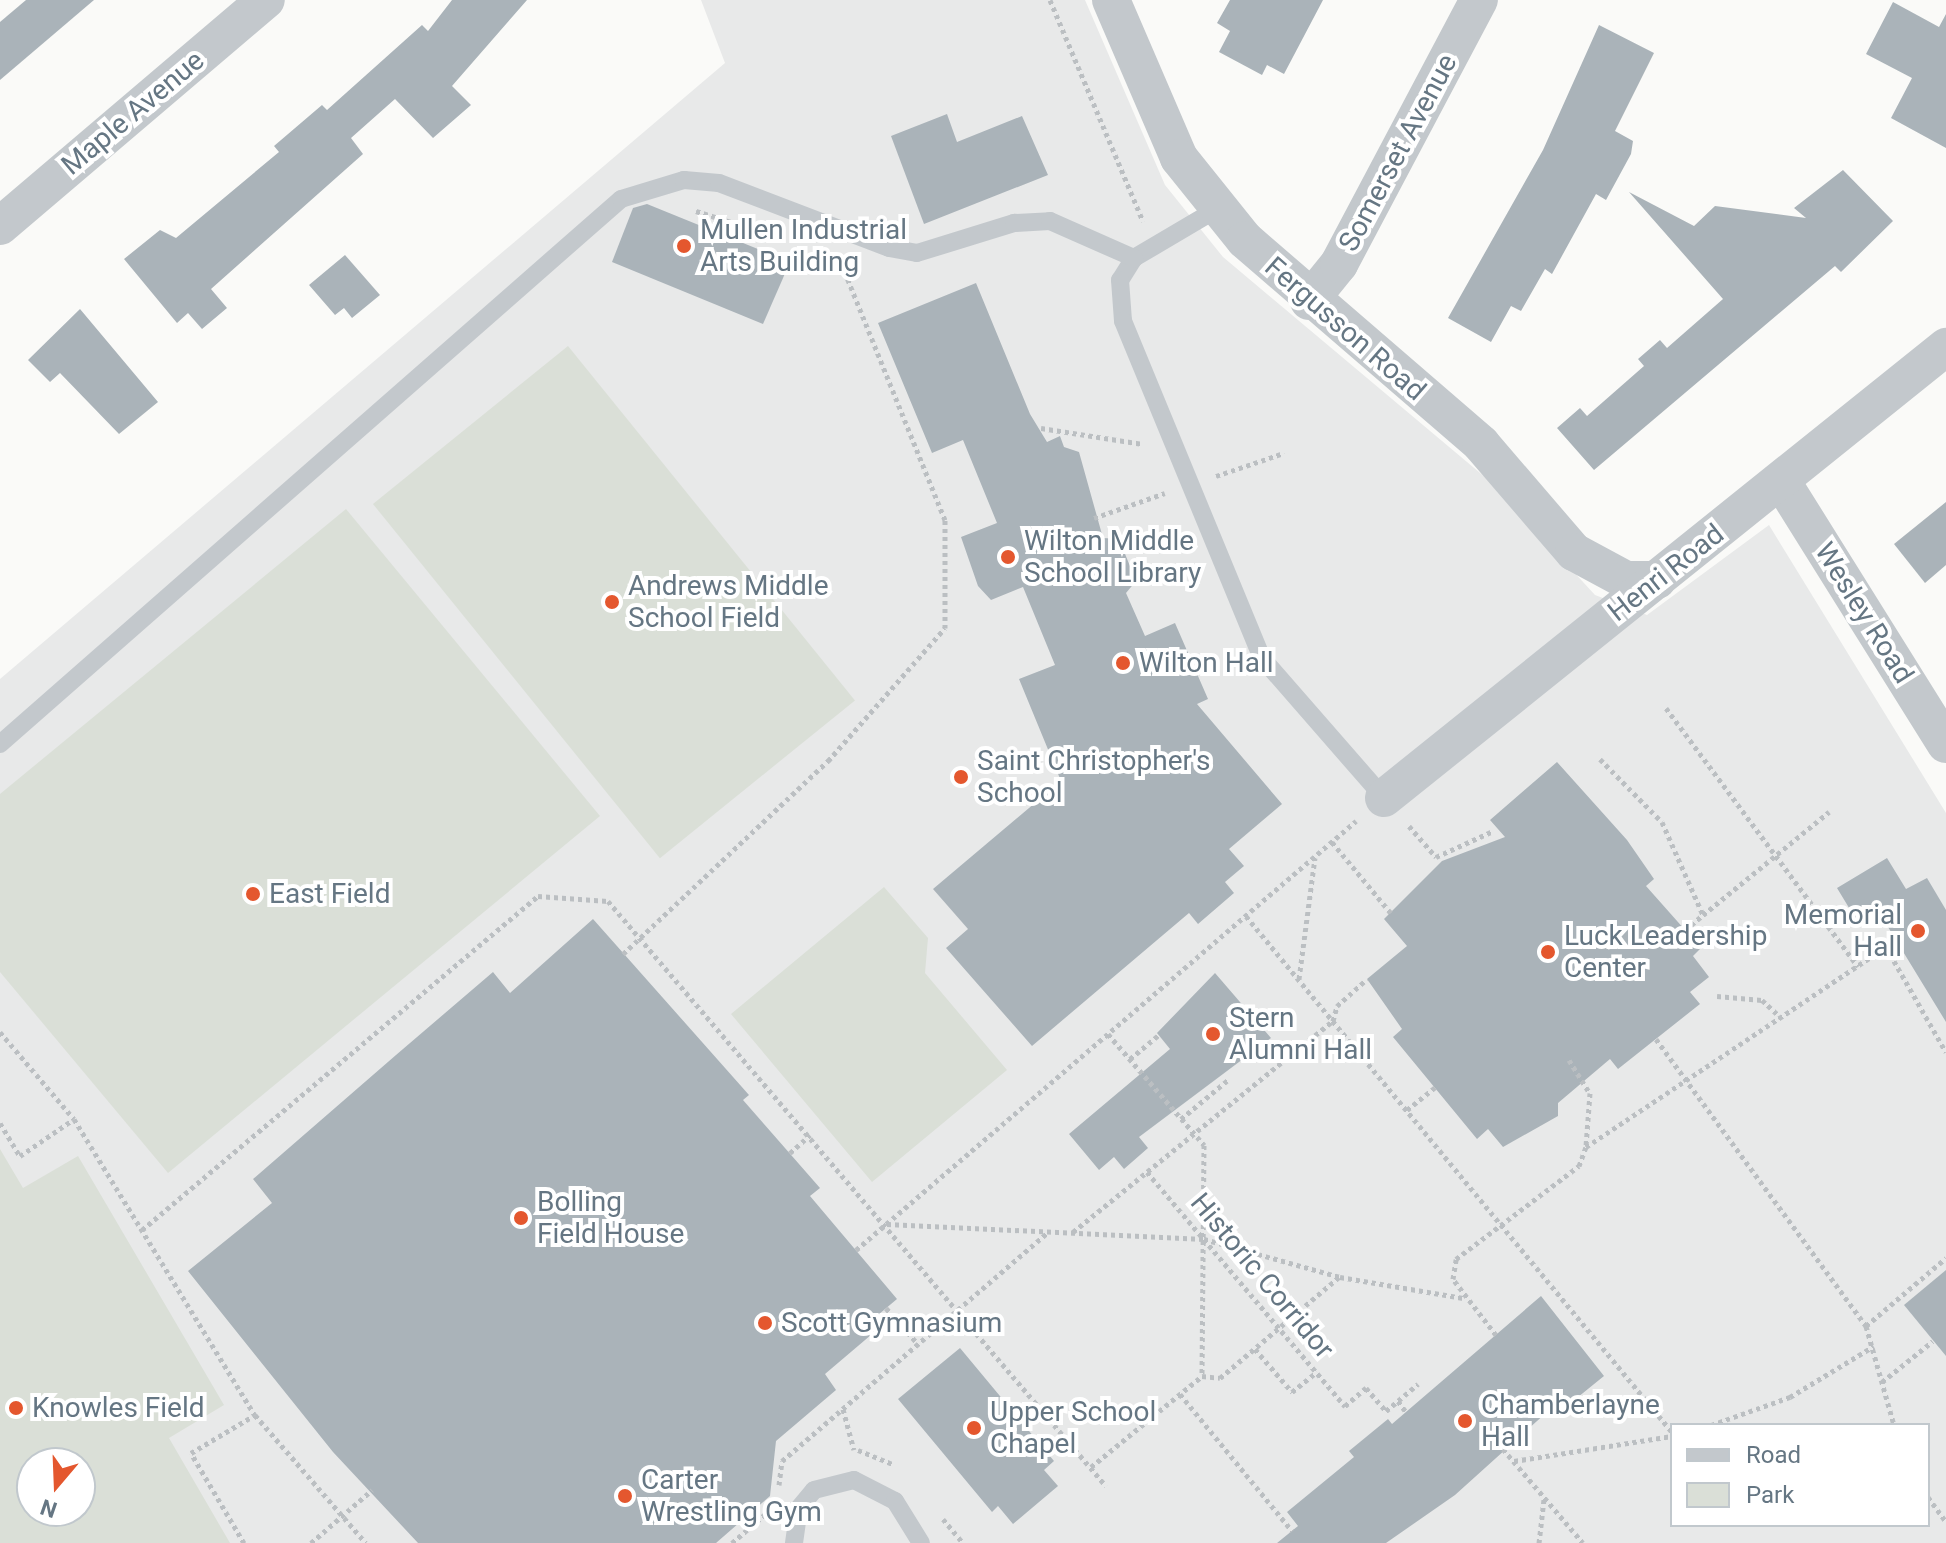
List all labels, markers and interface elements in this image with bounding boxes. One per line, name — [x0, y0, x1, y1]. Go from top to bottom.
street label: Maple Avenue — [55, 44, 211, 182]
street label: Somerset Avenue — [1332, 49, 1464, 257]
place label: Mullen Industrial Arts Building — [700, 213, 907, 279]
marker: Mullen Industrial Arts Building — [675, 237, 693, 255]
street label: Fergusson Road — [1258, 250, 1432, 408]
street label: Henri Road — [1601, 517, 1731, 629]
place label: Wilton Middle School Library — [1024, 524, 1201, 590]
street label: Wesley Road — [1807, 536, 1921, 690]
marker: Wilton Middle School Library — [999, 548, 1017, 566]
place label: Andrews Middle School Field — [628, 569, 829, 635]
marker: Andrews Middle School Field — [603, 593, 621, 611]
place label: Wilton Hall — [1139, 646, 1274, 680]
marker: Wilton Hall — [1114, 654, 1132, 672]
place label: Saint Christopher's School — [977, 744, 1210, 810]
marker: Saint Christopher's School — [952, 768, 970, 786]
place label: East Field — [269, 877, 390, 911]
marker: East Field — [244, 885, 262, 903]
place label: Memorial Hall — [1784, 898, 1902, 964]
place label: Luck Leadership Center — [1564, 919, 1767, 985]
marker: Memorial Hall — [1909, 922, 1927, 940]
marker: Luck Leadership Center — [1539, 943, 1557, 961]
place label: Stern Alumni Hall — [1229, 1001, 1372, 1067]
marker: Stern Alumni Hall — [1204, 1025, 1222, 1043]
place label: Bolling Field House — [537, 1185, 684, 1251]
street label: Historic Corridor — [1183, 1187, 1341, 1365]
marker: Bolling Field House — [512, 1209, 530, 1227]
place label: Scott Gymnasium — [781, 1306, 1002, 1340]
marker: Scott Gymnasium — [756, 1314, 774, 1332]
place label: Chamberlayne Hall — [1481, 1388, 1660, 1454]
place label: Knowles Field — [32, 1391, 205, 1425]
place label: Upper School Chapel — [990, 1395, 1156, 1461]
marker: Knowles Field — [7, 1399, 25, 1417]
marker: Chamberlayne Hall — [1456, 1412, 1474, 1430]
marker: Upper School Chapel — [965, 1419, 983, 1437]
legend — [1670, 1423, 1930, 1527]
text: Road — [1746, 1441, 1801, 1469]
north arrow — [16, 1447, 96, 1527]
place label: Carter Wrestling Gym — [641, 1463, 822, 1529]
text: Park — [1746, 1481, 1794, 1509]
marker: Carter Wrestling Gym — [616, 1487, 634, 1505]
text: N — [37, 1494, 60, 1523]

